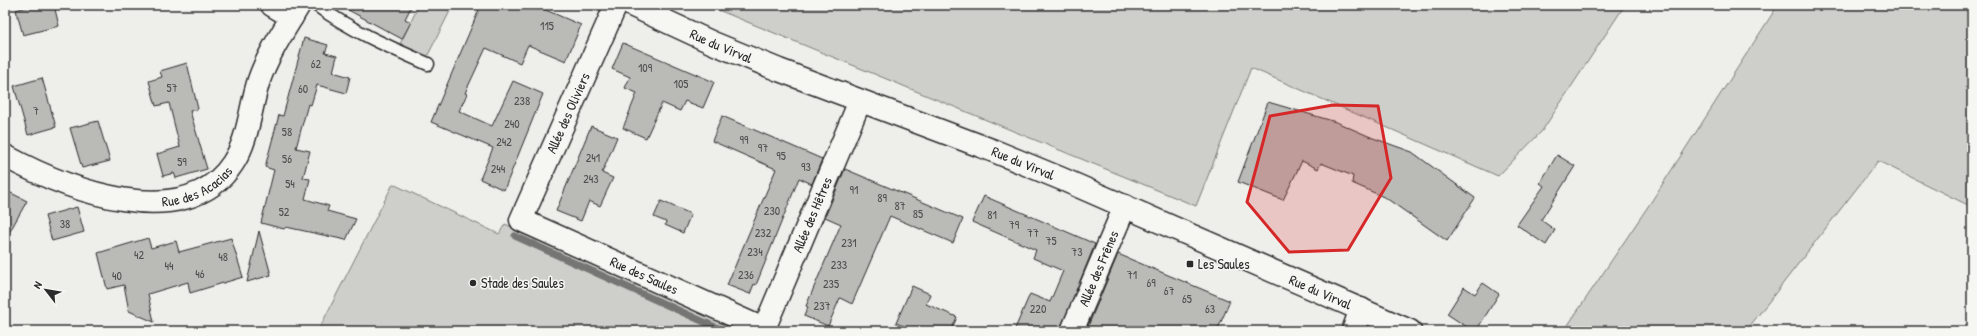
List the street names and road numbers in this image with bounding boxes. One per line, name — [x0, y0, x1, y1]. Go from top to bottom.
street label: Rue du Virval — [687, 24, 756, 67]
street label: Allée des Oliviers — [541, 69, 594, 156]
street label: Rue du Virval — [989, 141, 1058, 184]
street label: Rue des Acacias — [161, 162, 236, 210]
street label: Allée des Hêtres — [787, 174, 836, 255]
street label: Allée des Frênes — [1074, 227, 1123, 309]
street label: Rue des Saules — [607, 251, 681, 298]
street label: Rue du Virval — [1286, 269, 1355, 314]

